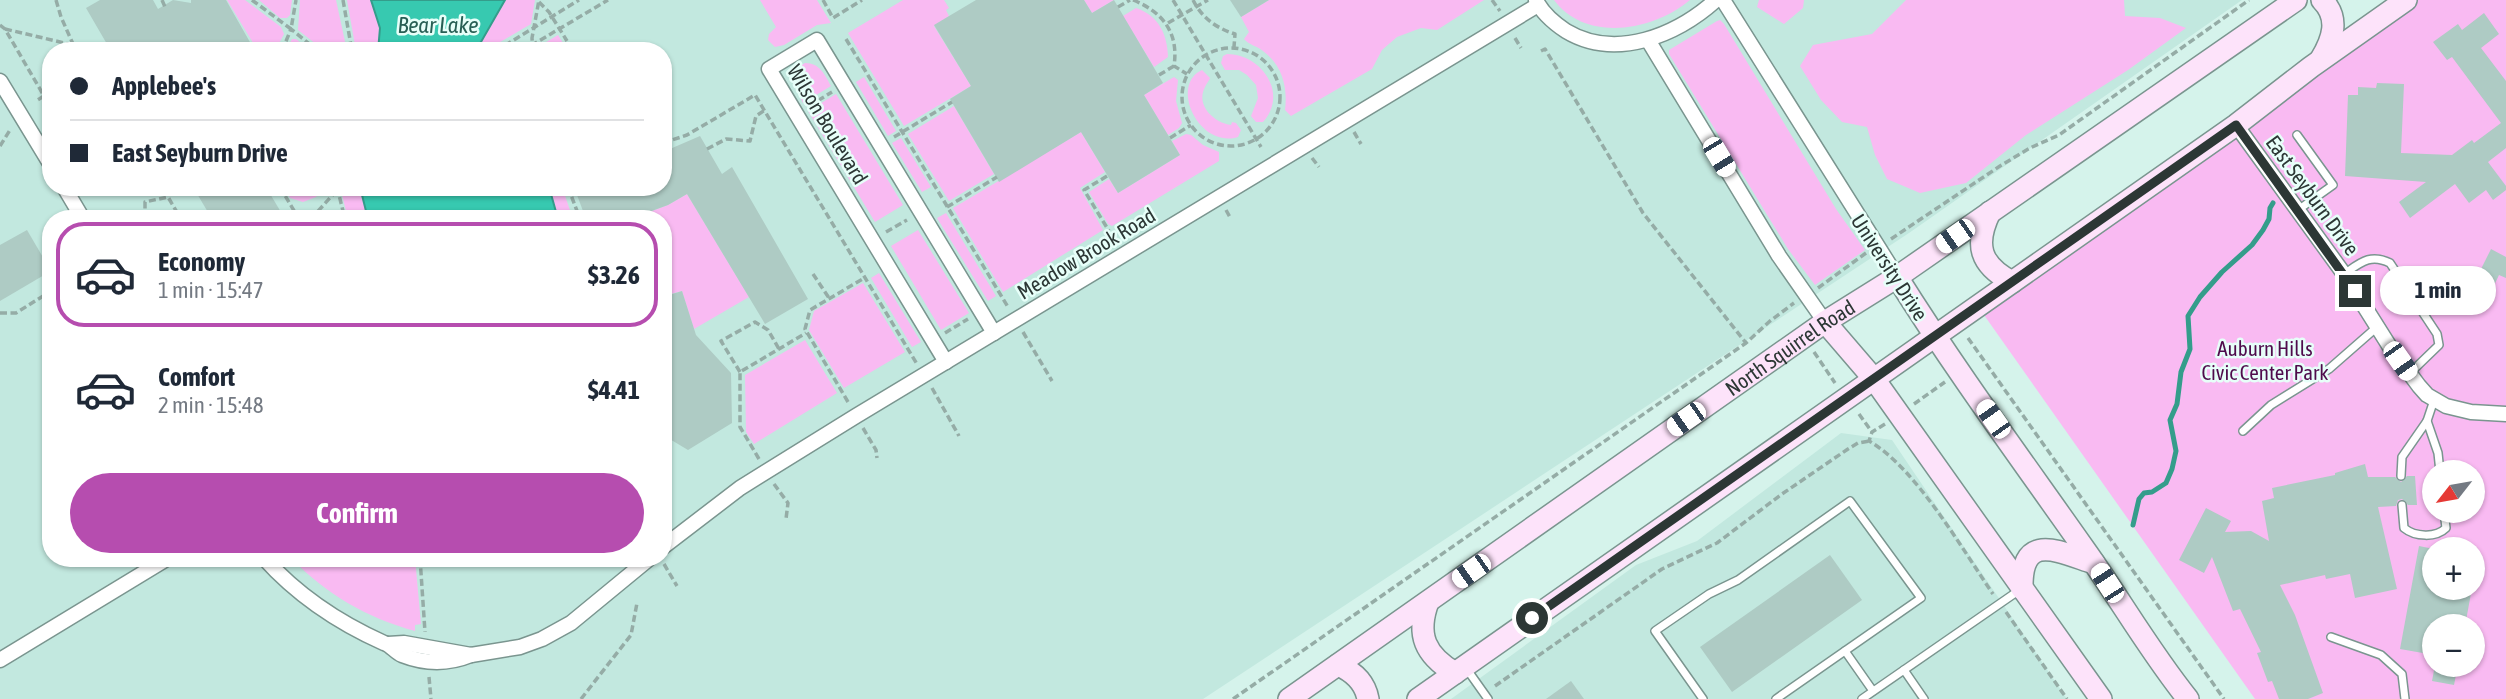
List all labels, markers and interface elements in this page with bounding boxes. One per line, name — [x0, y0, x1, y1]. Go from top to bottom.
water label: Bear Lake — [397, 12, 479, 38]
street label: Wilson Boulevard — [783, 60, 873, 188]
text: Applebee's — [112, 71, 216, 101]
street label: East Seyburn Drive — [2262, 131, 2364, 259]
car — [1700, 134, 1739, 180]
text: East Seyburn Drive — [112, 138, 288, 168]
street label: Meadow Brook Road — [1013, 202, 1159, 304]
street label: University Drive — [1847, 209, 1933, 325]
car — [1932, 215, 1979, 257]
icon: car — [74, 243, 137, 306]
text: Economy — [158, 247, 245, 277]
text: $3.26 — [588, 260, 640, 290]
callout: 1 min — [2380, 266, 2495, 316]
route end — [2339, 275, 2371, 307]
text: 1 min · 15:47 — [158, 277, 264, 303]
text: 1 min — [2415, 277, 2461, 303]
street label: North Squirrel Road — [1721, 295, 1859, 400]
park label: Auburn Hills Civic Center Park — [2201, 336, 2329, 384]
car — [2380, 338, 2421, 384]
icon: car — [74, 358, 137, 421]
text: Comfort — [158, 362, 235, 392]
text: $4.41 — [588, 375, 640, 405]
text: 2 min · 15:48 — [158, 392, 264, 418]
car — [1973, 396, 2014, 442]
car — [1663, 398, 1710, 440]
north arrow — [2422, 460, 2485, 523]
map controls — [2422, 460, 2485, 677]
button: Confirm — [70, 473, 644, 553]
button: + — [2422, 537, 2485, 600]
car — [1448, 550, 1495, 592]
car — [2087, 560, 2128, 606]
route start — [1516, 602, 1548, 634]
button: − — [2422, 614, 2485, 677]

